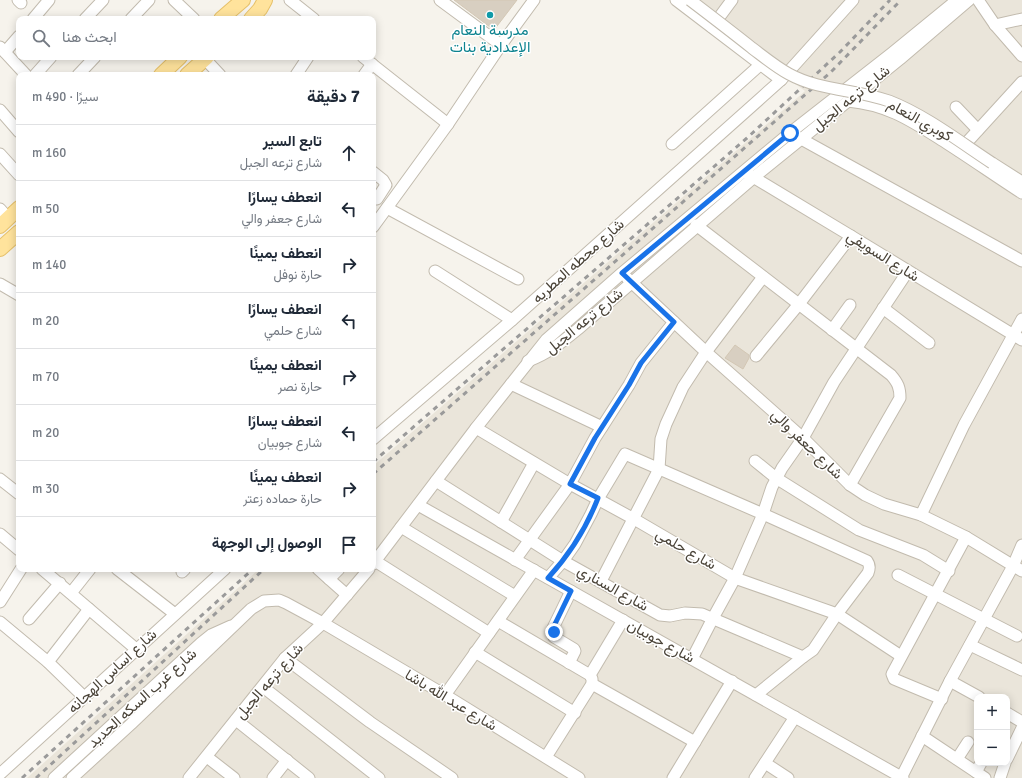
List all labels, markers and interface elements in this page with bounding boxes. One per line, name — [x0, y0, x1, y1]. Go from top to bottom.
marker: مدرسة النعام الإعدادية بنات — [485, 10, 495, 20]
search box — [16, 16, 376, 60]
place label: مدرسة النعام الإعدادية بنات — [450, 21, 530, 57]
icon: search — [30, 27, 52, 49]
text: ابحث هنا — [62, 28, 117, 46]
street label: شارع ترعه الجبل — [808, 61, 895, 136]
text: 7 دقيقة — [307, 86, 360, 107]
text: سيرًا · 490 m — [32, 89, 99, 105]
street label: كوبري النعام — [882, 95, 956, 149]
route start — [781, 124, 799, 142]
text: تابع السير — [263, 132, 322, 150]
icon: ahead — [338, 142, 360, 164]
text: 160 m — [32, 145, 66, 161]
text: شارع ترعه الجبل — [240, 155, 322, 171]
text: انعطف يسارًا — [248, 188, 322, 206]
icon: left — [338, 198, 360, 220]
text: 50 m — [32, 201, 59, 217]
text: شارع جعفر والي — [242, 211, 322, 227]
street label: شارع محطه المطريه — [528, 215, 629, 309]
street label: شارع السويفي — [841, 227, 923, 289]
text: انعطف يمينًا — [250, 244, 322, 262]
icon: right — [338, 254, 360, 276]
text: 140 m — [32, 257, 66, 273]
text: حارة نوفل — [273, 267, 322, 283]
street label: شارع ترعه الجبل — [541, 284, 628, 359]
text: انعطف يسارًا — [248, 300, 322, 318]
icon: left — [338, 310, 360, 332]
text: 20 m — [32, 313, 59, 329]
text: شارع حلمي — [264, 323, 322, 339]
text: انعطف يمينًا — [250, 356, 322, 374]
icon: right — [338, 366, 360, 388]
text: 70 m — [32, 369, 59, 385]
text: حارة نصر — [278, 379, 322, 395]
street label: شارع جعفر والي — [765, 405, 847, 486]
text: انعطف يسارًا — [248, 412, 322, 430]
icon: left — [338, 422, 360, 444]
text: 20 m — [32, 425, 59, 441]
text: شارع جوبيان — [258, 435, 322, 451]
text: انعطف يمينًا — [250, 468, 322, 486]
icon: right — [338, 478, 360, 500]
text: 30 m — [32, 481, 59, 497]
text: حارة حماده زعتر — [243, 491, 322, 507]
street label: شارع حلمي — [651, 524, 720, 577]
text: الوصول إلى الوجهة — [212, 534, 322, 552]
icon: arrive — [338, 534, 360, 556]
street label: شارع السناري — [572, 561, 652, 619]
street label: شارع جوبيان — [623, 615, 698, 669]
route end — [545, 623, 563, 641]
street label: شارع اساس الهجانه — [64, 625, 162, 718]
street label: شارع ترعه الجبل — [231, 639, 309, 724]
street label: شارع غرب السكه الحديد — [84, 644, 202, 753]
street label: شارع عبد الله باشا — [401, 665, 500, 736]
map controls — [974, 694, 1010, 766]
button: + — [974, 694, 1010, 730]
button: − — [974, 730, 1010, 766]

